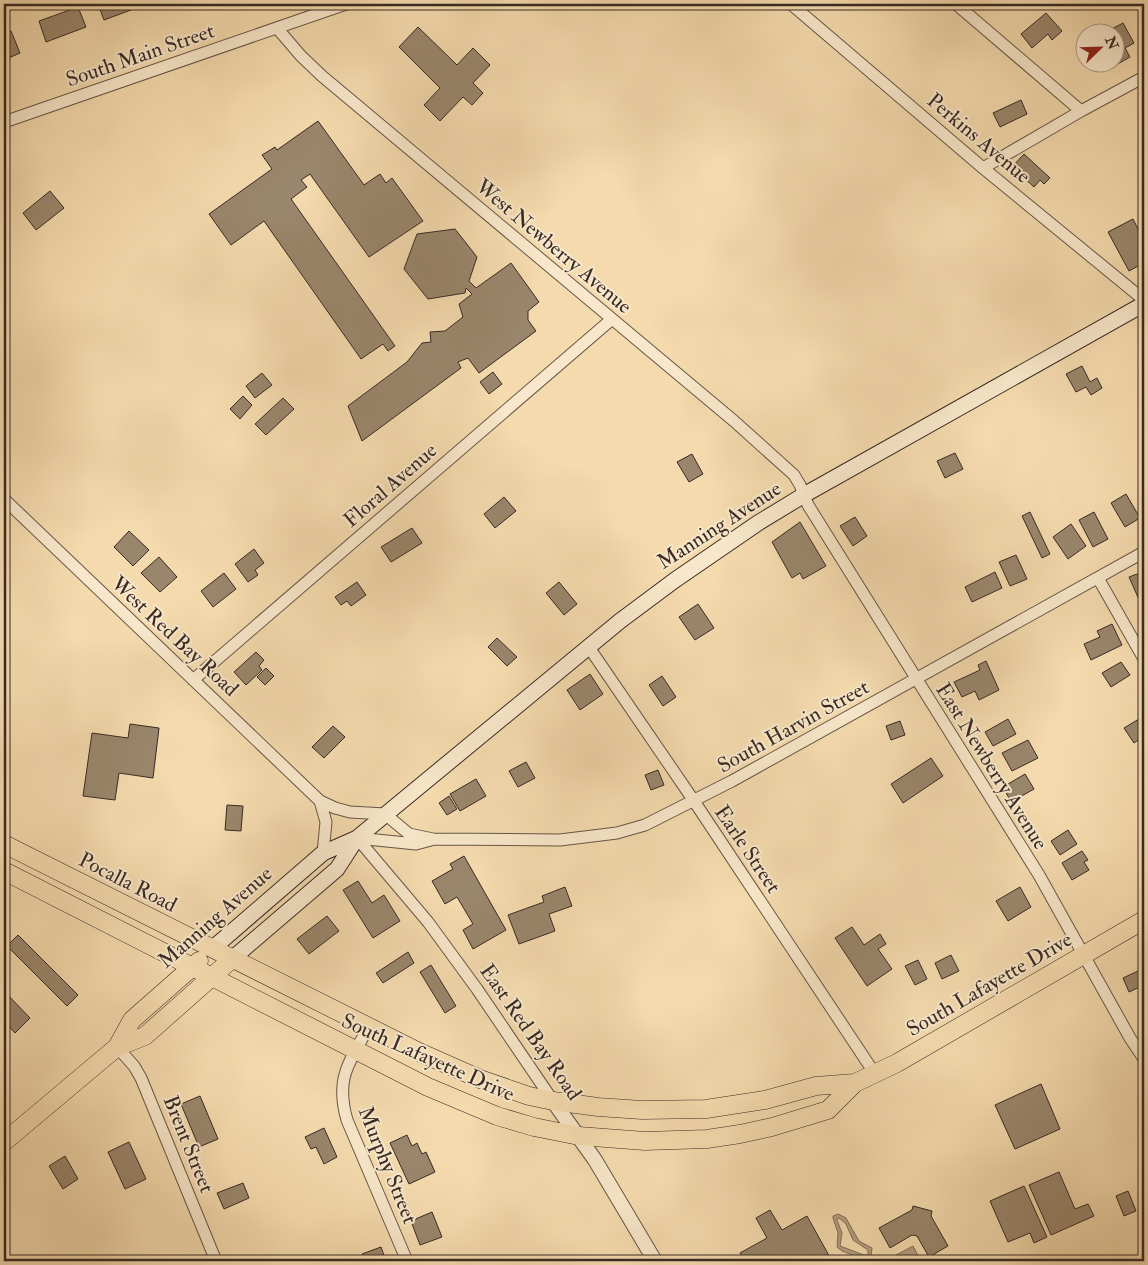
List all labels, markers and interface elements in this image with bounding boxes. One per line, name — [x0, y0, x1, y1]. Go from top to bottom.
street label: South Main Street — [62, 17, 218, 93]
north arrow — [1076, 22, 1126, 72]
text: N — [1101, 33, 1122, 53]
street label: Perkins Avenue — [921, 87, 1036, 190]
street label: West Newberry Avenue — [469, 172, 638, 320]
street label: Floral Avenue — [338, 437, 443, 533]
street label: Manning Avenue — [652, 475, 787, 576]
street label: West Red Bay Road — [104, 570, 245, 703]
street label: South Harvin Street — [713, 674, 874, 779]
street label: East Newberry Avenue — [929, 678, 1054, 855]
street label: Earle Street — [708, 800, 787, 899]
street label: Pocalla Road — [74, 846, 182, 919]
street label: Manning Avenue — [153, 860, 278, 974]
street label: South Lafayette Drive — [902, 926, 1077, 1043]
street label: East Red Bay Road — [474, 959, 588, 1106]
street label: South Lafayette Drive — [337, 1007, 519, 1108]
street label: Brent Street — [157, 1092, 220, 1197]
street label: Murphy Street — [352, 1103, 423, 1228]

